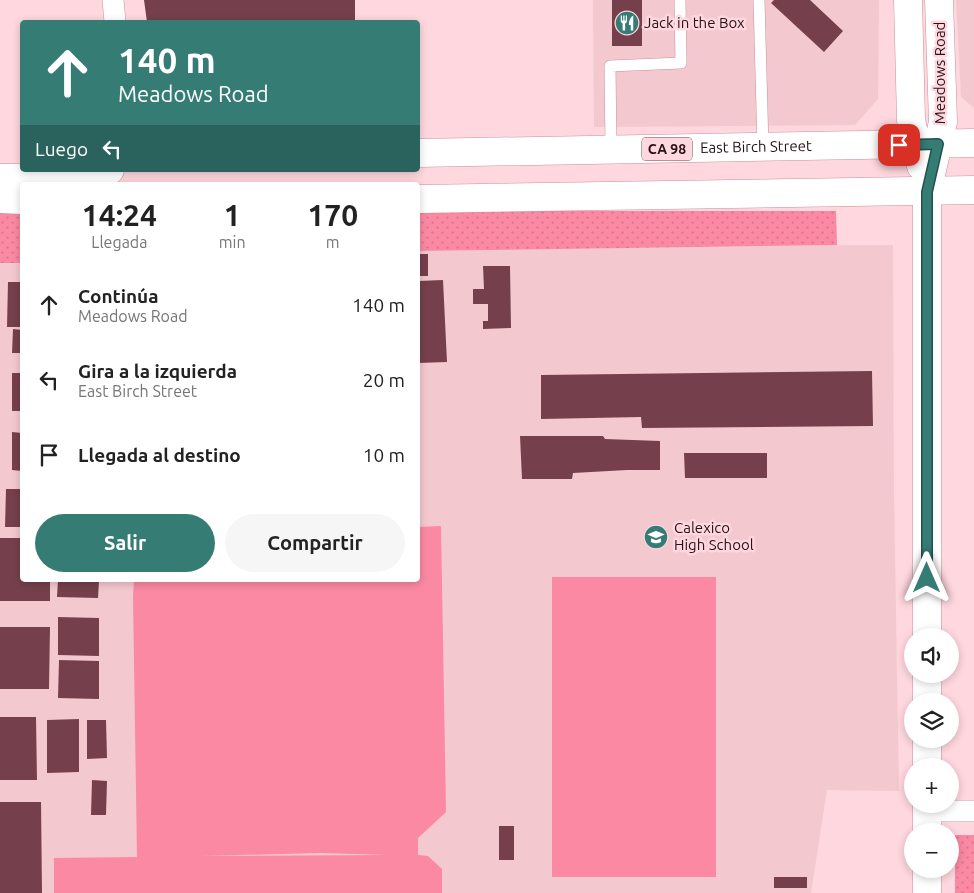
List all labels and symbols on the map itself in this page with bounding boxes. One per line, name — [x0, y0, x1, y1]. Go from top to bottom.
restaurant icon: Jack in the Box — [614, 10, 640, 36]
place label: Jack in the Box — [644, 14, 745, 31]
street label: Meadows Road — [931, 22, 948, 124]
pin — [878, 124, 920, 166]
street label: East Birch Street — [700, 137, 812, 156]
road number: CA 98 — [642, 138, 692, 160]
place label: Calexico High School — [674, 519, 754, 553]
school or university icon: Calexico High School — [643, 524, 669, 550]
position arrow — [900, 551, 952, 603]

